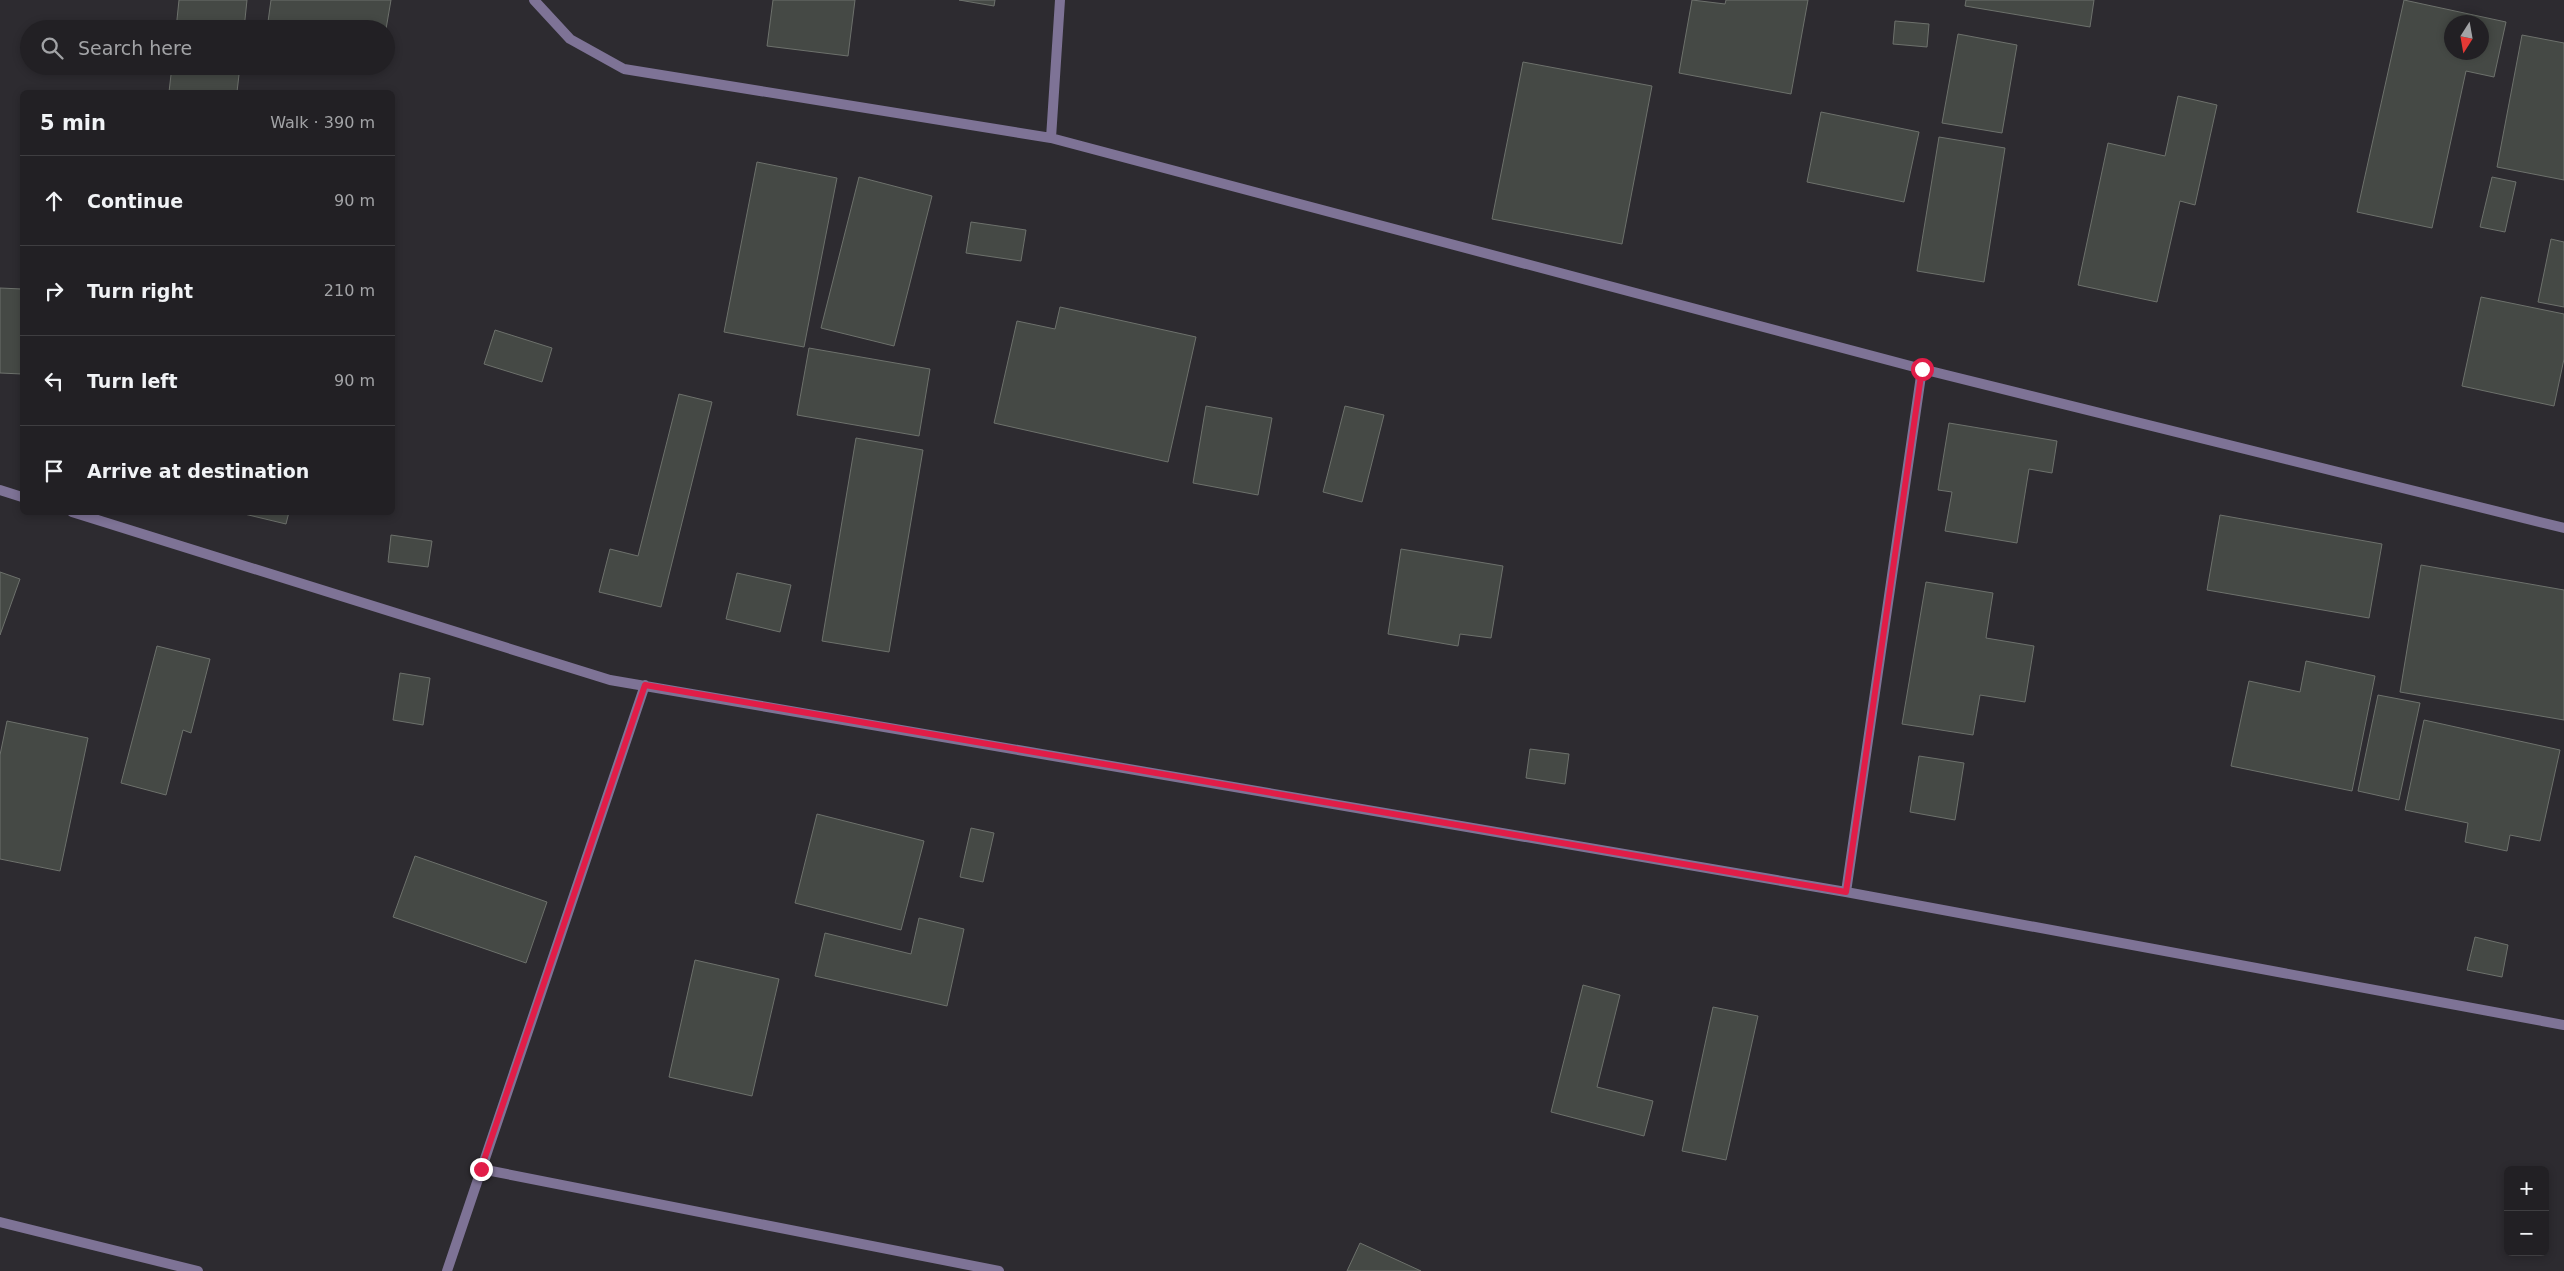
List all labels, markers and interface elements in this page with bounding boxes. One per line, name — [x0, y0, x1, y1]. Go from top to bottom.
north arrow — [2444, 15, 2489, 60]
search box — [20, 20, 395, 75]
icon: search — [38, 34, 66, 62]
text: Search here — [78, 37, 192, 59]
text: 5 min — [40, 111, 106, 135]
text: Walk · 390 m — [270, 113, 375, 132]
icon: ahead — [40, 187, 68, 215]
text: Continue — [87, 190, 183, 212]
text: 90 m — [334, 191, 375, 210]
icon: right — [40, 277, 68, 305]
text: Turn right — [87, 280, 193, 302]
text: 210 m — [324, 281, 375, 300]
route start — [1911, 358, 1934, 381]
icon: left — [40, 367, 68, 395]
text: Turn left — [87, 370, 178, 392]
text: 90 m — [334, 371, 375, 390]
icon: arrive — [40, 457, 68, 485]
text: Arrive at destination — [87, 460, 309, 482]
route end — [470, 1158, 493, 1181]
map controls — [2504, 1166, 2549, 1256]
button: + — [2504, 1166, 2549, 1211]
button: − — [2504, 1211, 2549, 1256]

